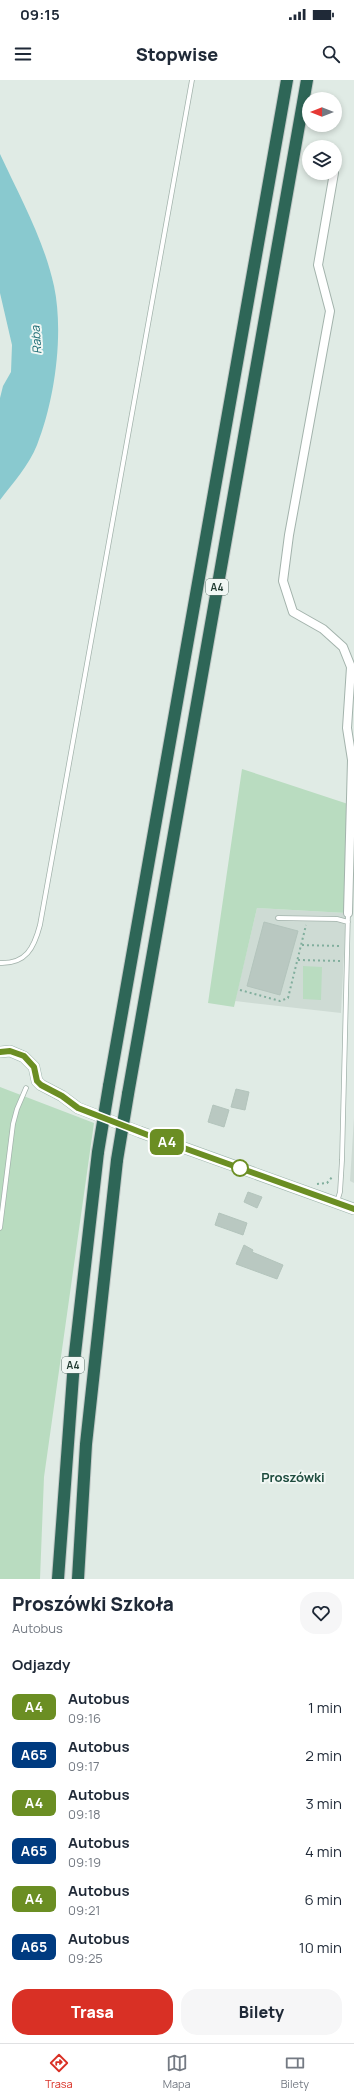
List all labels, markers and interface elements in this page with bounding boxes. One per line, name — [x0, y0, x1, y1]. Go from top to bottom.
text: 09:15 — [20, 4, 60, 25]
text: Stopwise — [136, 42, 218, 66]
icon: menu — [12, 43, 34, 65]
icon: search — [320, 43, 342, 65]
north arrow — [302, 92, 342, 132]
map controls — [302, 92, 342, 180]
button: layers — [302, 140, 342, 180]
water label: Raba — [26, 324, 45, 355]
road number: A4 — [206, 579, 228, 595]
line badge: A4 — [149, 1129, 185, 1155]
text: A4 — [158, 1132, 176, 1151]
unlabelled marker — [231, 1159, 249, 1177]
road number: A4 — [62, 1357, 84, 1373]
district label: Proszówki — [261, 1468, 325, 1486]
text: Proszówki Szkoła — [12, 1591, 174, 1617]
button: heart — [300, 1592, 342, 1634]
text: Autobus — [12, 1619, 63, 1637]
text: Odjazdy — [12, 1654, 71, 1675]
text: Autobus — [68, 1688, 130, 1709]
text: A4 — [25, 1697, 43, 1716]
text: 1 min — [308, 1697, 342, 1718]
text: 09:16 — [68, 1709, 101, 1727]
text: Autobus — [68, 1736, 130, 1757]
text: A65 — [21, 1745, 47, 1764]
text: 2 min — [305, 1745, 342, 1766]
text: 09:17 — [68, 1757, 99, 1775]
text: Autobus — [68, 1784, 130, 1805]
text: A4 — [25, 1793, 43, 1812]
text: 3 min — [306, 1793, 342, 1814]
text: 09:18 — [68, 1805, 101, 1823]
text: Autobus — [68, 1832, 130, 1853]
text: A65 — [21, 1841, 47, 1860]
text: 4 min — [305, 1841, 342, 1862]
text: 09:19 — [68, 1853, 101, 1871]
text: Autobus — [68, 1880, 130, 1901]
text: A4 — [25, 1889, 43, 1908]
text: 6 min — [305, 1889, 342, 1910]
text: 09:21 — [68, 1901, 100, 1919]
text: Autobus — [68, 1928, 130, 1949]
text: A65 — [21, 1937, 47, 1956]
text: 10 min — [299, 1937, 342, 1958]
text: 09:25 — [68, 1949, 103, 1967]
button: Trasa — [12, 1989, 173, 2035]
button: Bilety — [181, 1989, 342, 2035]
tab: Trasa — [45, 2052, 73, 2091]
tab: Mapa — [163, 2052, 191, 2091]
tab: Bilety — [281, 2052, 309, 2091]

